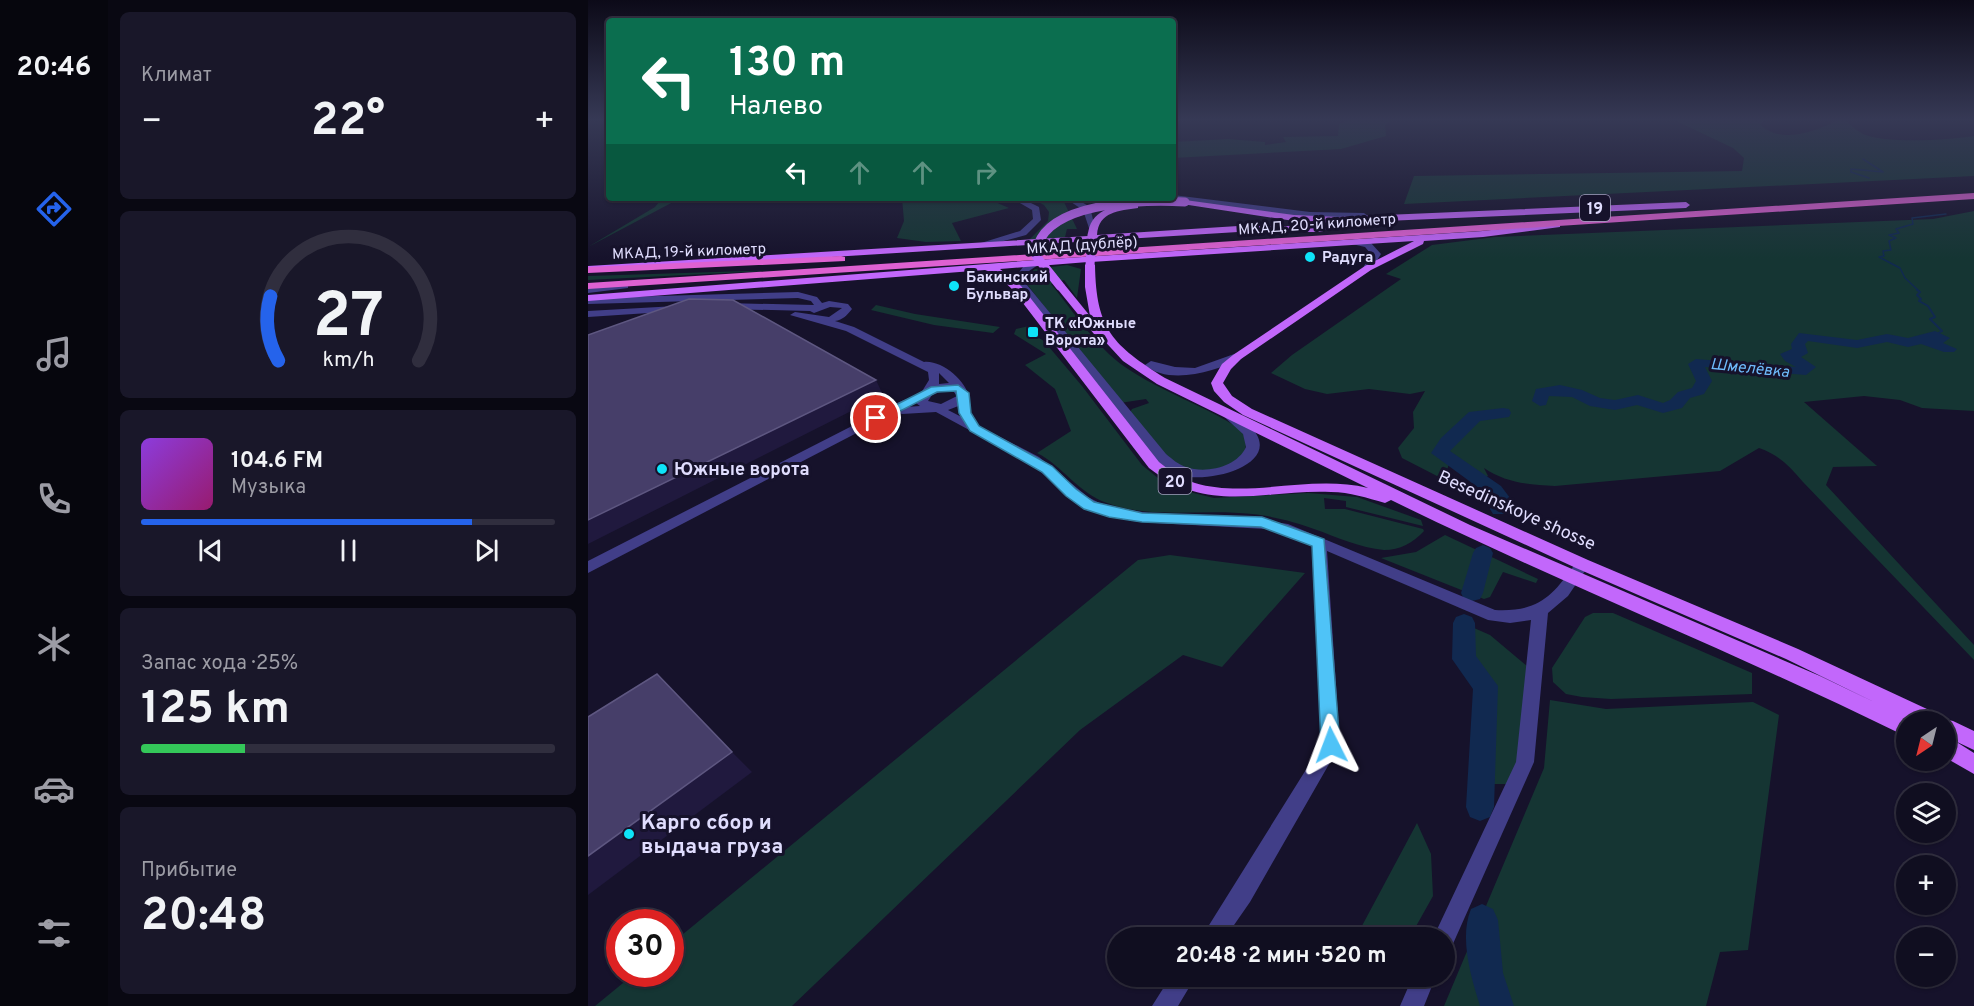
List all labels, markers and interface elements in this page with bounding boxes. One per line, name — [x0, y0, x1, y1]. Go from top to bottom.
text: 130 m — [729, 38, 845, 91]
icon: left — [630, 42, 708, 120]
text: 20:46 — [17, 51, 91, 85]
text: Климат — [141, 63, 212, 89]
text: Налево — [729, 90, 823, 124]
text: 22° — [311, 94, 385, 151]
text: − — [141, 102, 162, 144]
text: + — [534, 102, 555, 144]
icon: left — [780, 156, 813, 189]
icon: ahead — [843, 156, 876, 189]
icon: ahead — [906, 156, 939, 189]
icon: right — [969, 156, 1002, 189]
icon: directions — [33, 188, 75, 230]
road number: 19 — [1580, 195, 1610, 221]
street label: МКАД, 20-й километр — [1238, 211, 1397, 240]
street label: МКАД (дублёр) — [1026, 233, 1138, 260]
street label: МКАД, 19-й километр — [612, 240, 766, 265]
place label: Радуга — [1322, 249, 1373, 268]
marker: Радуга — [1303, 250, 1317, 264]
place label: Бакинский Бульвар — [966, 269, 1048, 305]
marker: Бакинский Бульвар — [947, 279, 961, 293]
text: 27 — [312, 280, 384, 359]
place label: ТК «Южные Ворота» — [1045, 315, 1136, 351]
marker: ТК «Южные Ворота» — [1026, 325, 1040, 339]
icon: music — [33, 333, 75, 375]
text: km/h — [322, 348, 374, 375]
water label: Шмелёвка — [1709, 355, 1791, 383]
pin — [850, 392, 901, 443]
icon: arrive — [859, 401, 892, 434]
text: 104.6 FM — [231, 448, 323, 475]
place label: Южные ворота — [674, 459, 810, 482]
marker: Южные ворота — [655, 462, 669, 476]
street label: Besedinskoye shosse — [1434, 466, 1599, 557]
road number: 20 — [1158, 468, 1192, 494]
text: Музыка — [231, 475, 306, 501]
icon: phone — [33, 478, 75, 520]
icon: previous — [194, 534, 227, 567]
icon: pause — [332, 534, 365, 567]
icon: next — [470, 534, 503, 567]
icon: climate — [33, 623, 75, 665]
text: Запас хода · 25% — [141, 651, 298, 677]
text: 125 km — [141, 682, 290, 739]
north arrow — [1896, 711, 1956, 771]
map controls — [1896, 711, 1956, 987]
position arrow — [1299, 713, 1363, 777]
icon: car — [33, 768, 75, 810]
button: layers — [1896, 783, 1956, 843]
place label: Карго сбор и выдача груза — [641, 810, 783, 861]
marker: Карго сбор и выдача груза — [622, 827, 636, 841]
button: + — [1896, 855, 1956, 915]
text: Прибытие — [141, 858, 237, 884]
text: 20:48 — [141, 889, 266, 946]
speed limit sign: 30 — [606, 909, 684, 987]
icon: filters — [33, 912, 75, 954]
button: − — [1896, 927, 1956, 987]
text: 20:48 · 2 мин · 520 m — [1175, 943, 1387, 970]

